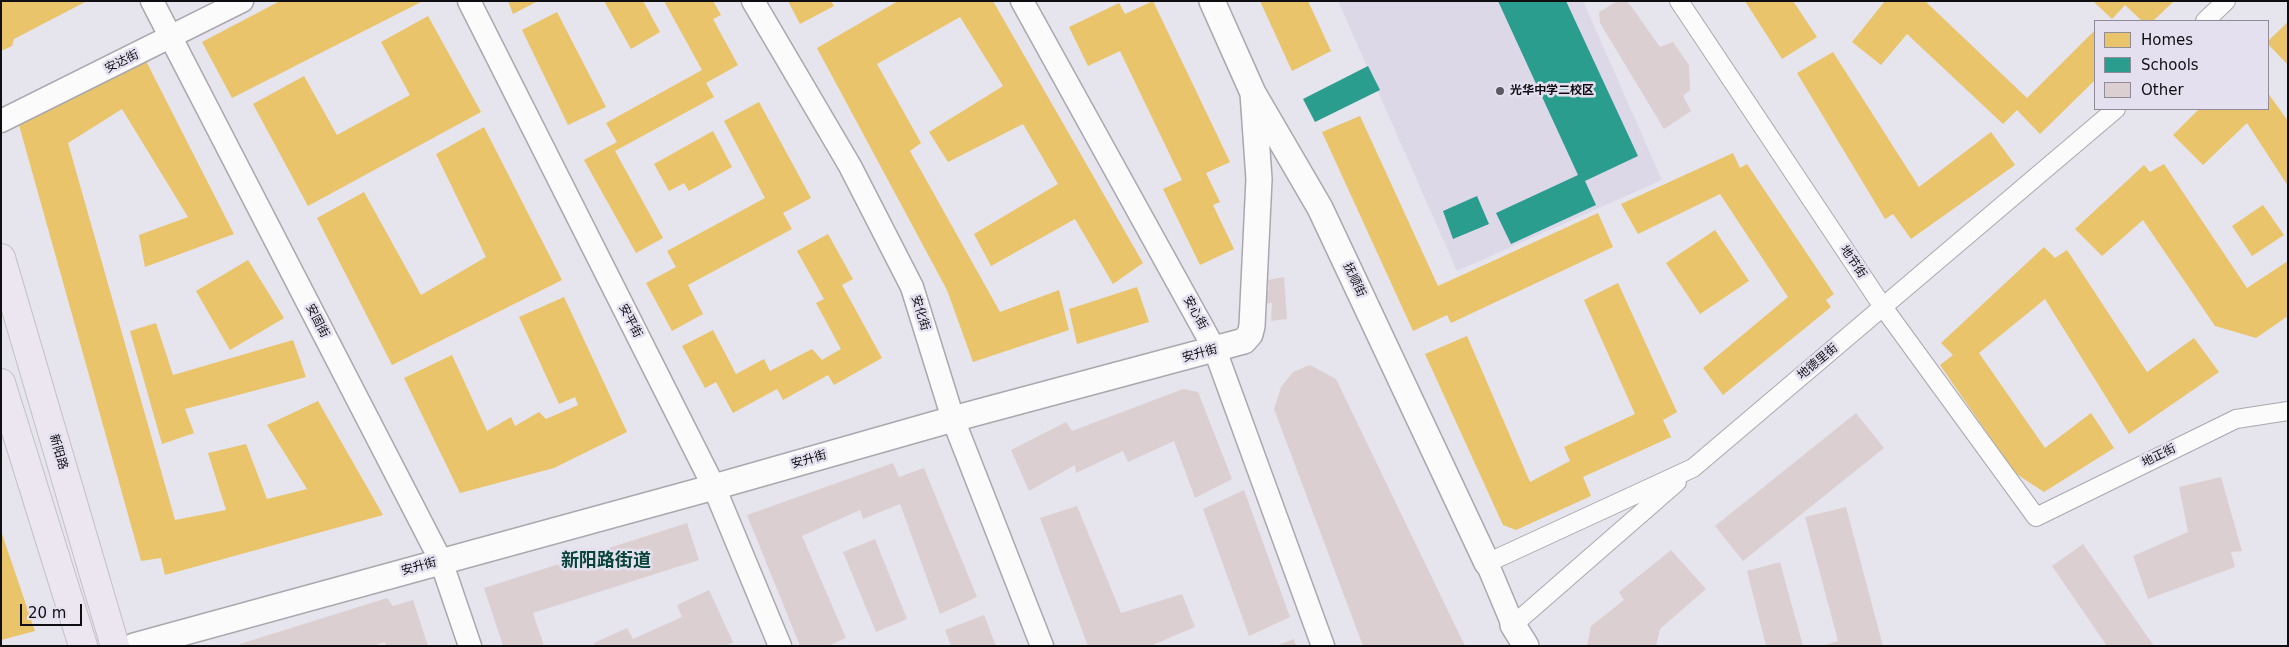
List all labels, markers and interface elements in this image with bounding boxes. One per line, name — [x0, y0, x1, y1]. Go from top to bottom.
legend — [2094, 20, 2269, 110]
text: Homes — [2141, 31, 2193, 49]
street label: 安达街 — [103, 48, 141, 76]
text: Schools — [2141, 56, 2199, 74]
text: Other — [2141, 81, 2184, 99]
place label: 光华中学二校区 — [1510, 84, 1594, 98]
marker: 光华中学二校区 — [1494, 85, 1506, 97]
street label: 地节街 — [1837, 243, 1869, 281]
street label: 抚顺街 — [1340, 261, 1368, 299]
street label: 安化街 — [908, 294, 932, 332]
street label: 安心街 — [1180, 294, 1210, 332]
street label: 安固街 — [302, 302, 332, 340]
street label: 安平街 — [615, 302, 645, 340]
street label: 地德里街 — [1795, 341, 1841, 383]
street label: 安升街 — [1181, 342, 1219, 366]
street label: 新阳路 — [46, 433, 70, 471]
street label: 地正街 — [2140, 442, 2178, 470]
street label: 安升街 — [790, 448, 828, 472]
district label: 新阳路街道 — [561, 550, 651, 572]
street label: 安升街 — [400, 555, 438, 579]
scale bar — [22, 594, 85, 626]
text: 20 m — [28, 604, 66, 622]

